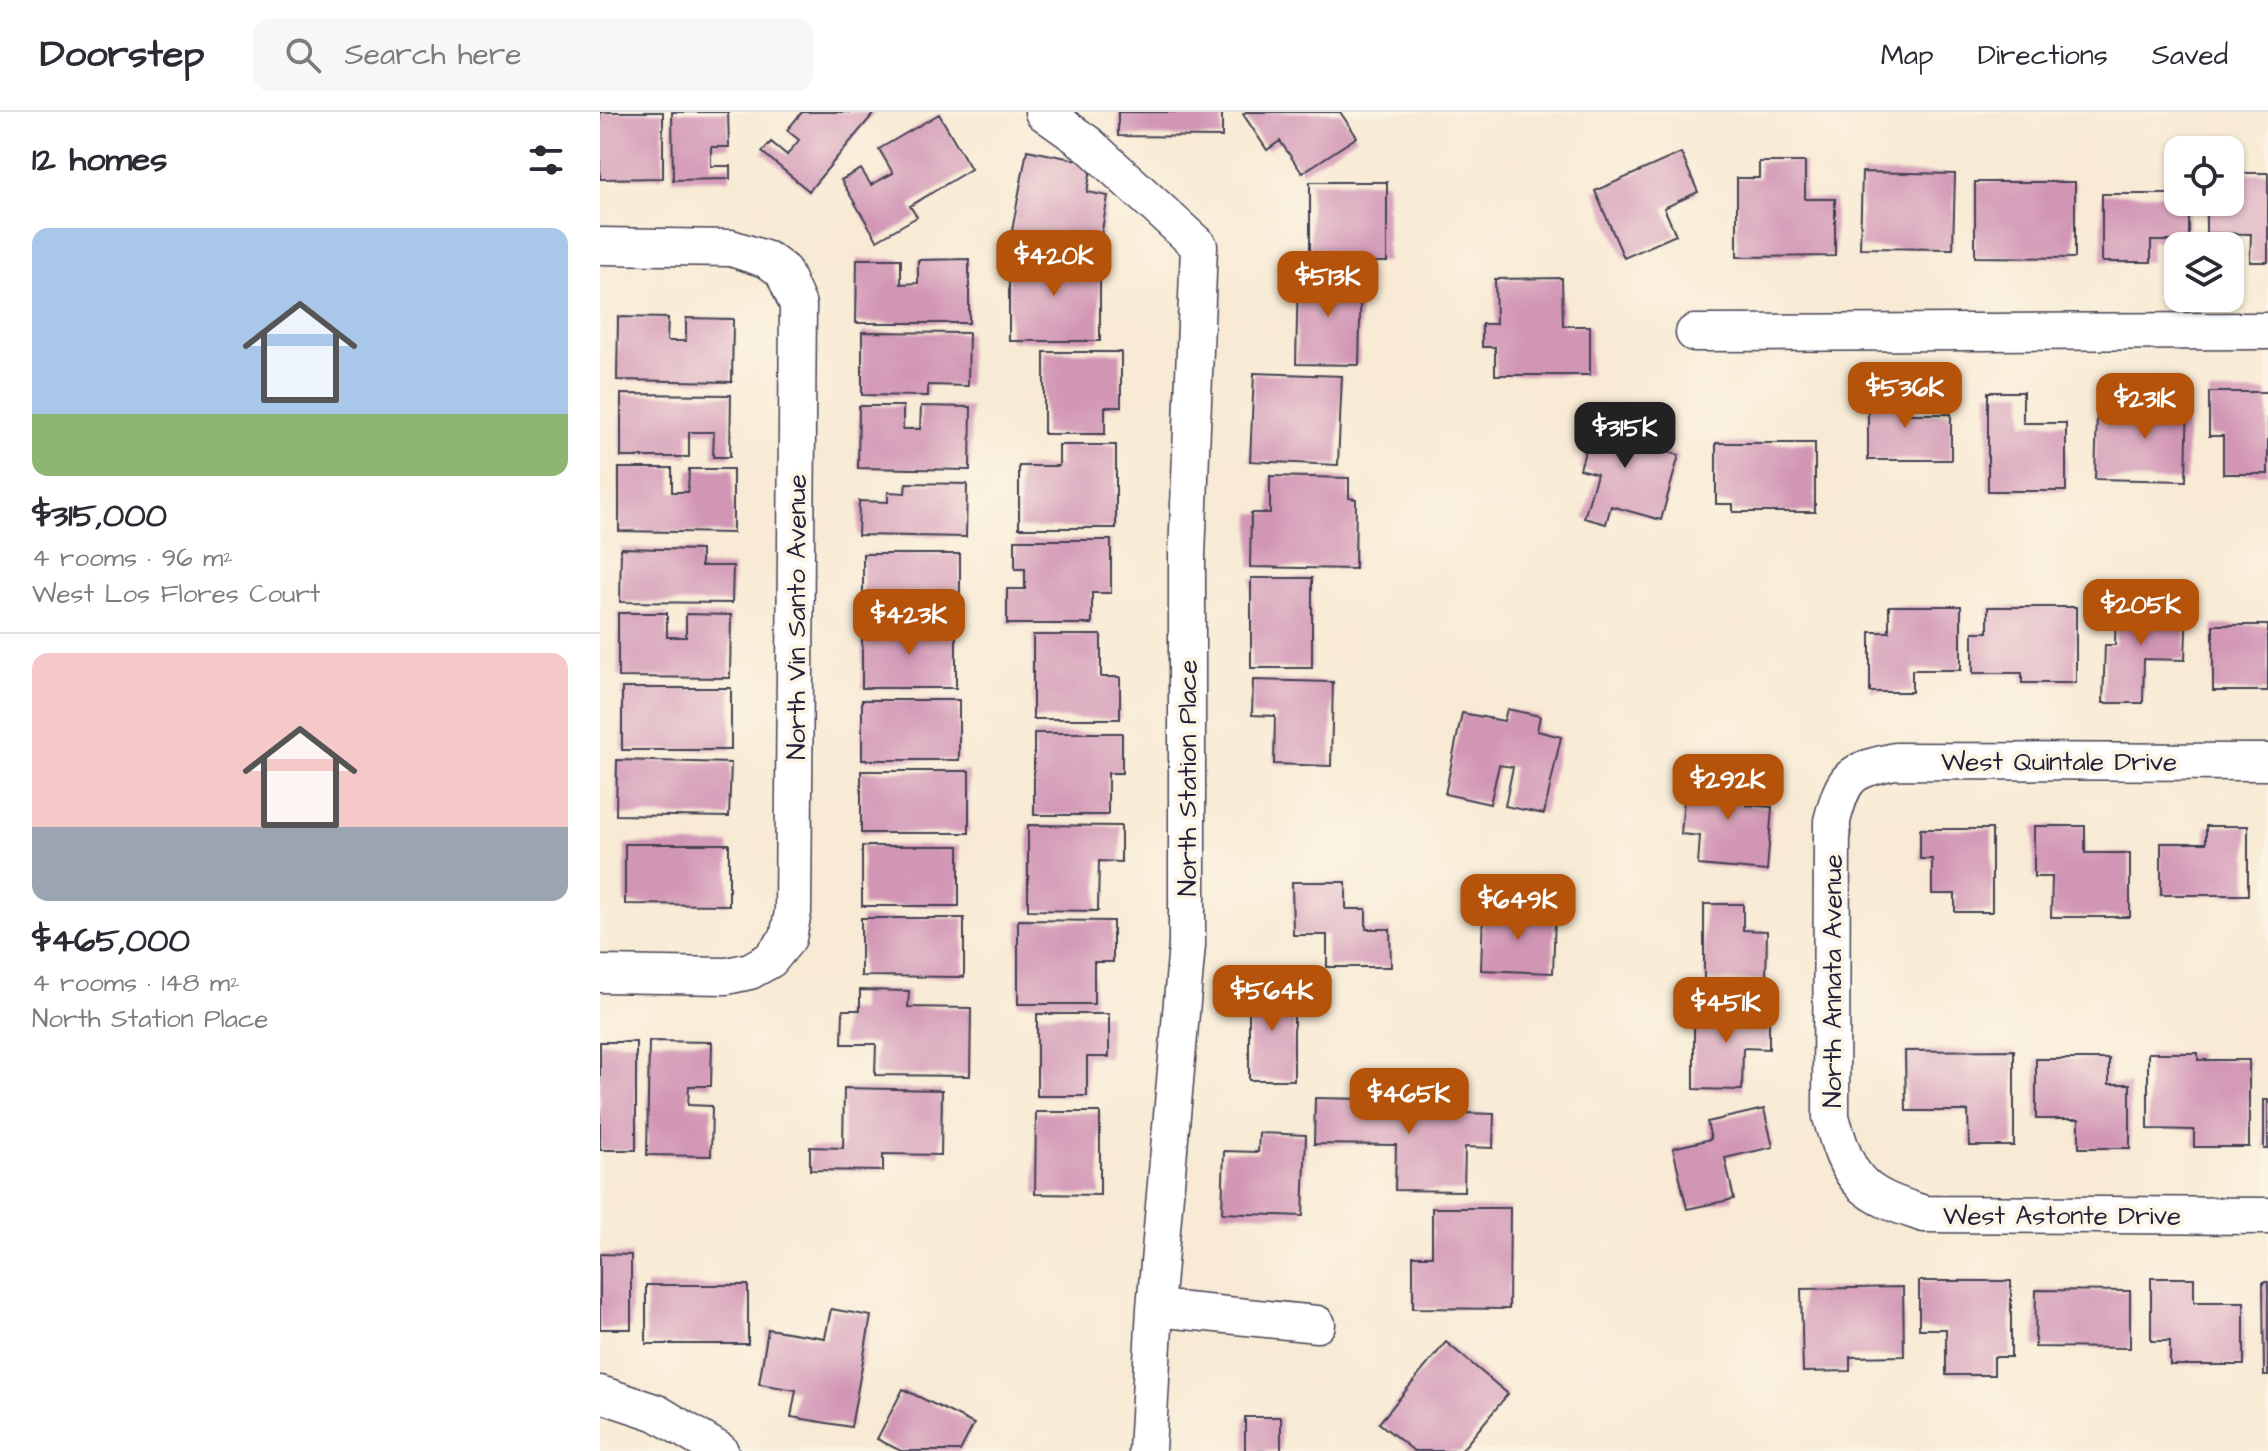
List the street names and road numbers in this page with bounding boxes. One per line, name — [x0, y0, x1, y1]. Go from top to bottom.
street label: North Vin Santo Avenue — [779, 474, 815, 760]
street label: North Station Place — [1170, 660, 1206, 896]
street label: West Quintale Drive — [1941, 744, 2177, 780]
street label: North Annata Avenue — [1815, 854, 1851, 1108]
street label: West Astonte Drive — [1943, 1198, 2181, 1234]

